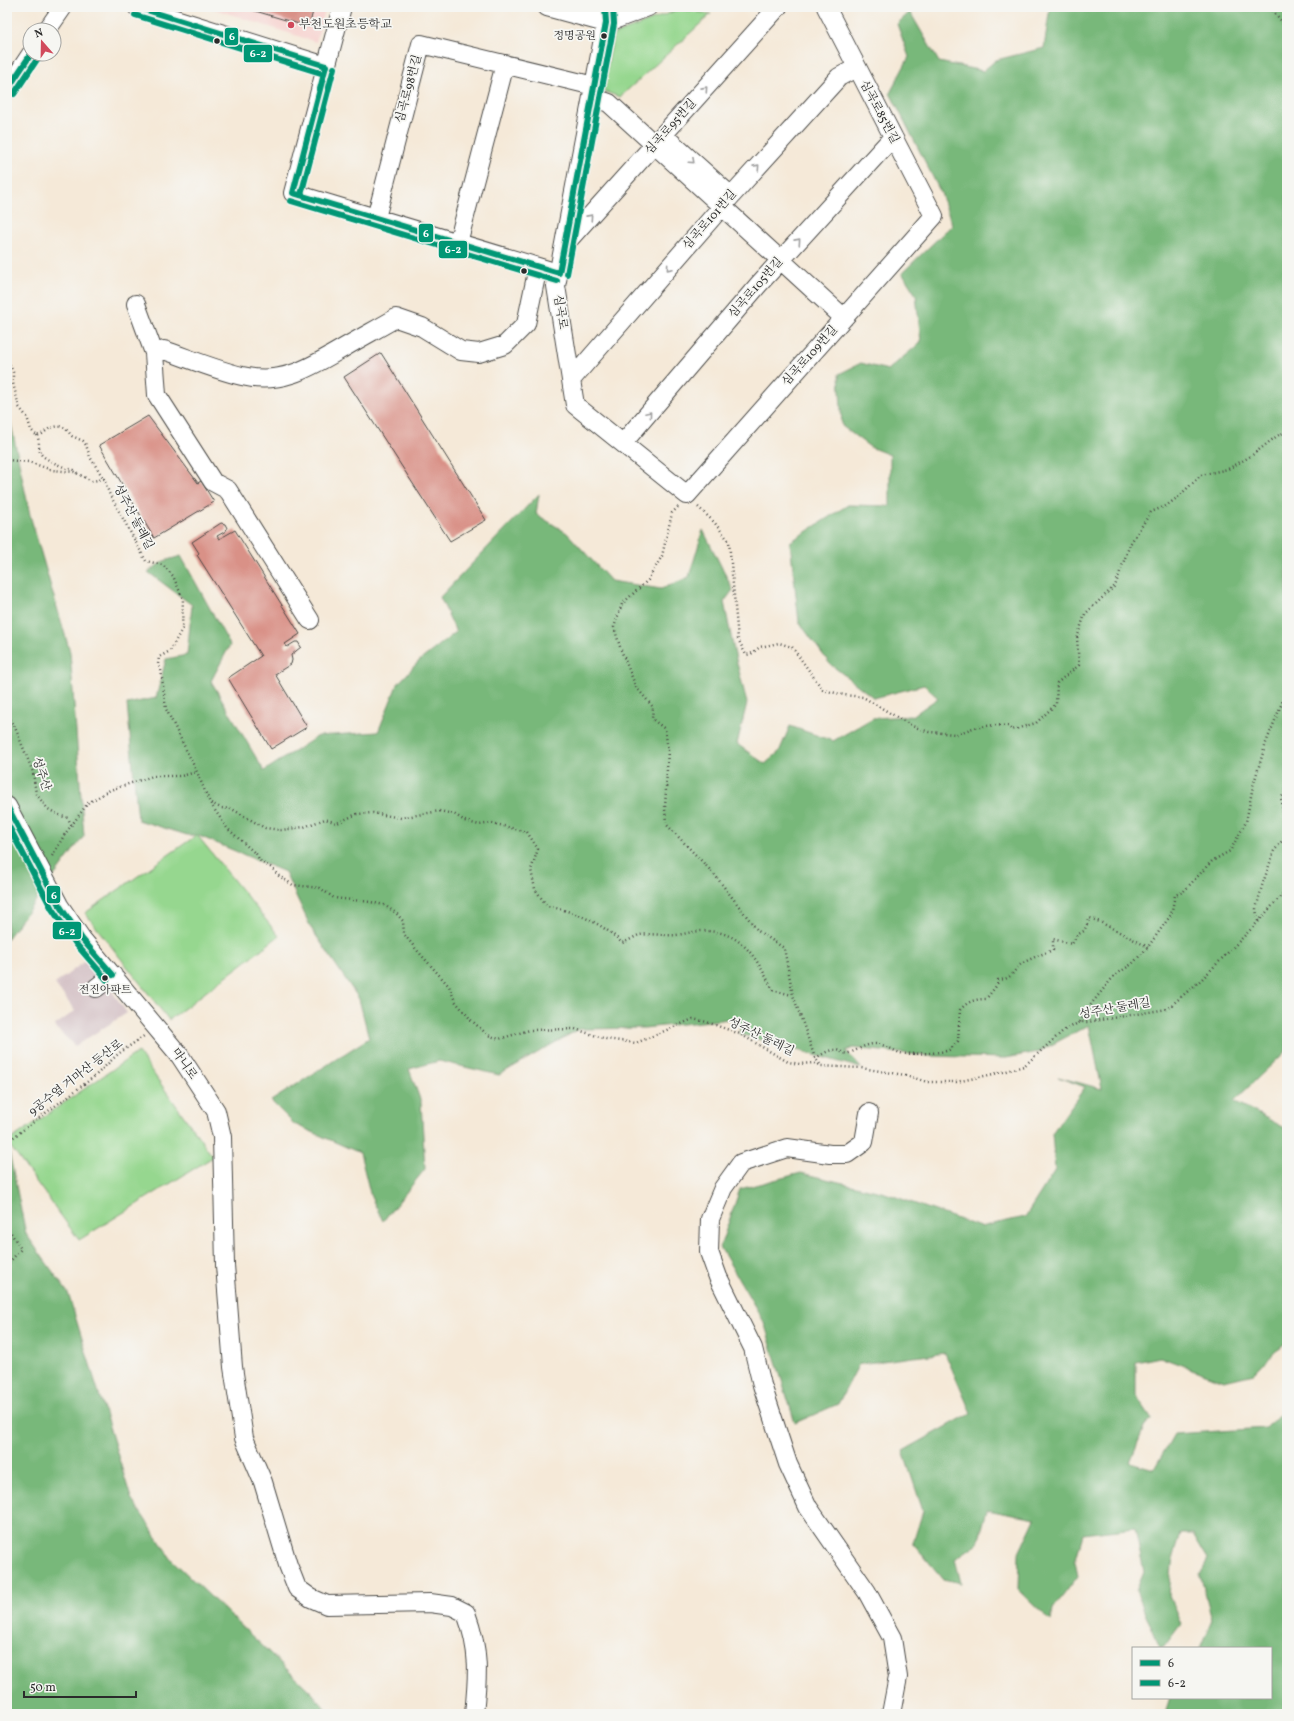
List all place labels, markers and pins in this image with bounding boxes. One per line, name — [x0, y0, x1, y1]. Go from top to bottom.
place label: 부천도원초등학교 — [299, 17, 392, 33]
marker: 부천도원초등학교 — [286, 20, 296, 30]
place label: 정명공원 — [553, 29, 596, 44]
marker: 정명공원 — [599, 31, 609, 41]
unlabelled marker — [212, 36, 222, 46]
unlabelled marker — [519, 266, 529, 276]
marker: 전진아파트 — [100, 973, 110, 983]
place label: 전진아파트 — [78, 983, 132, 998]

